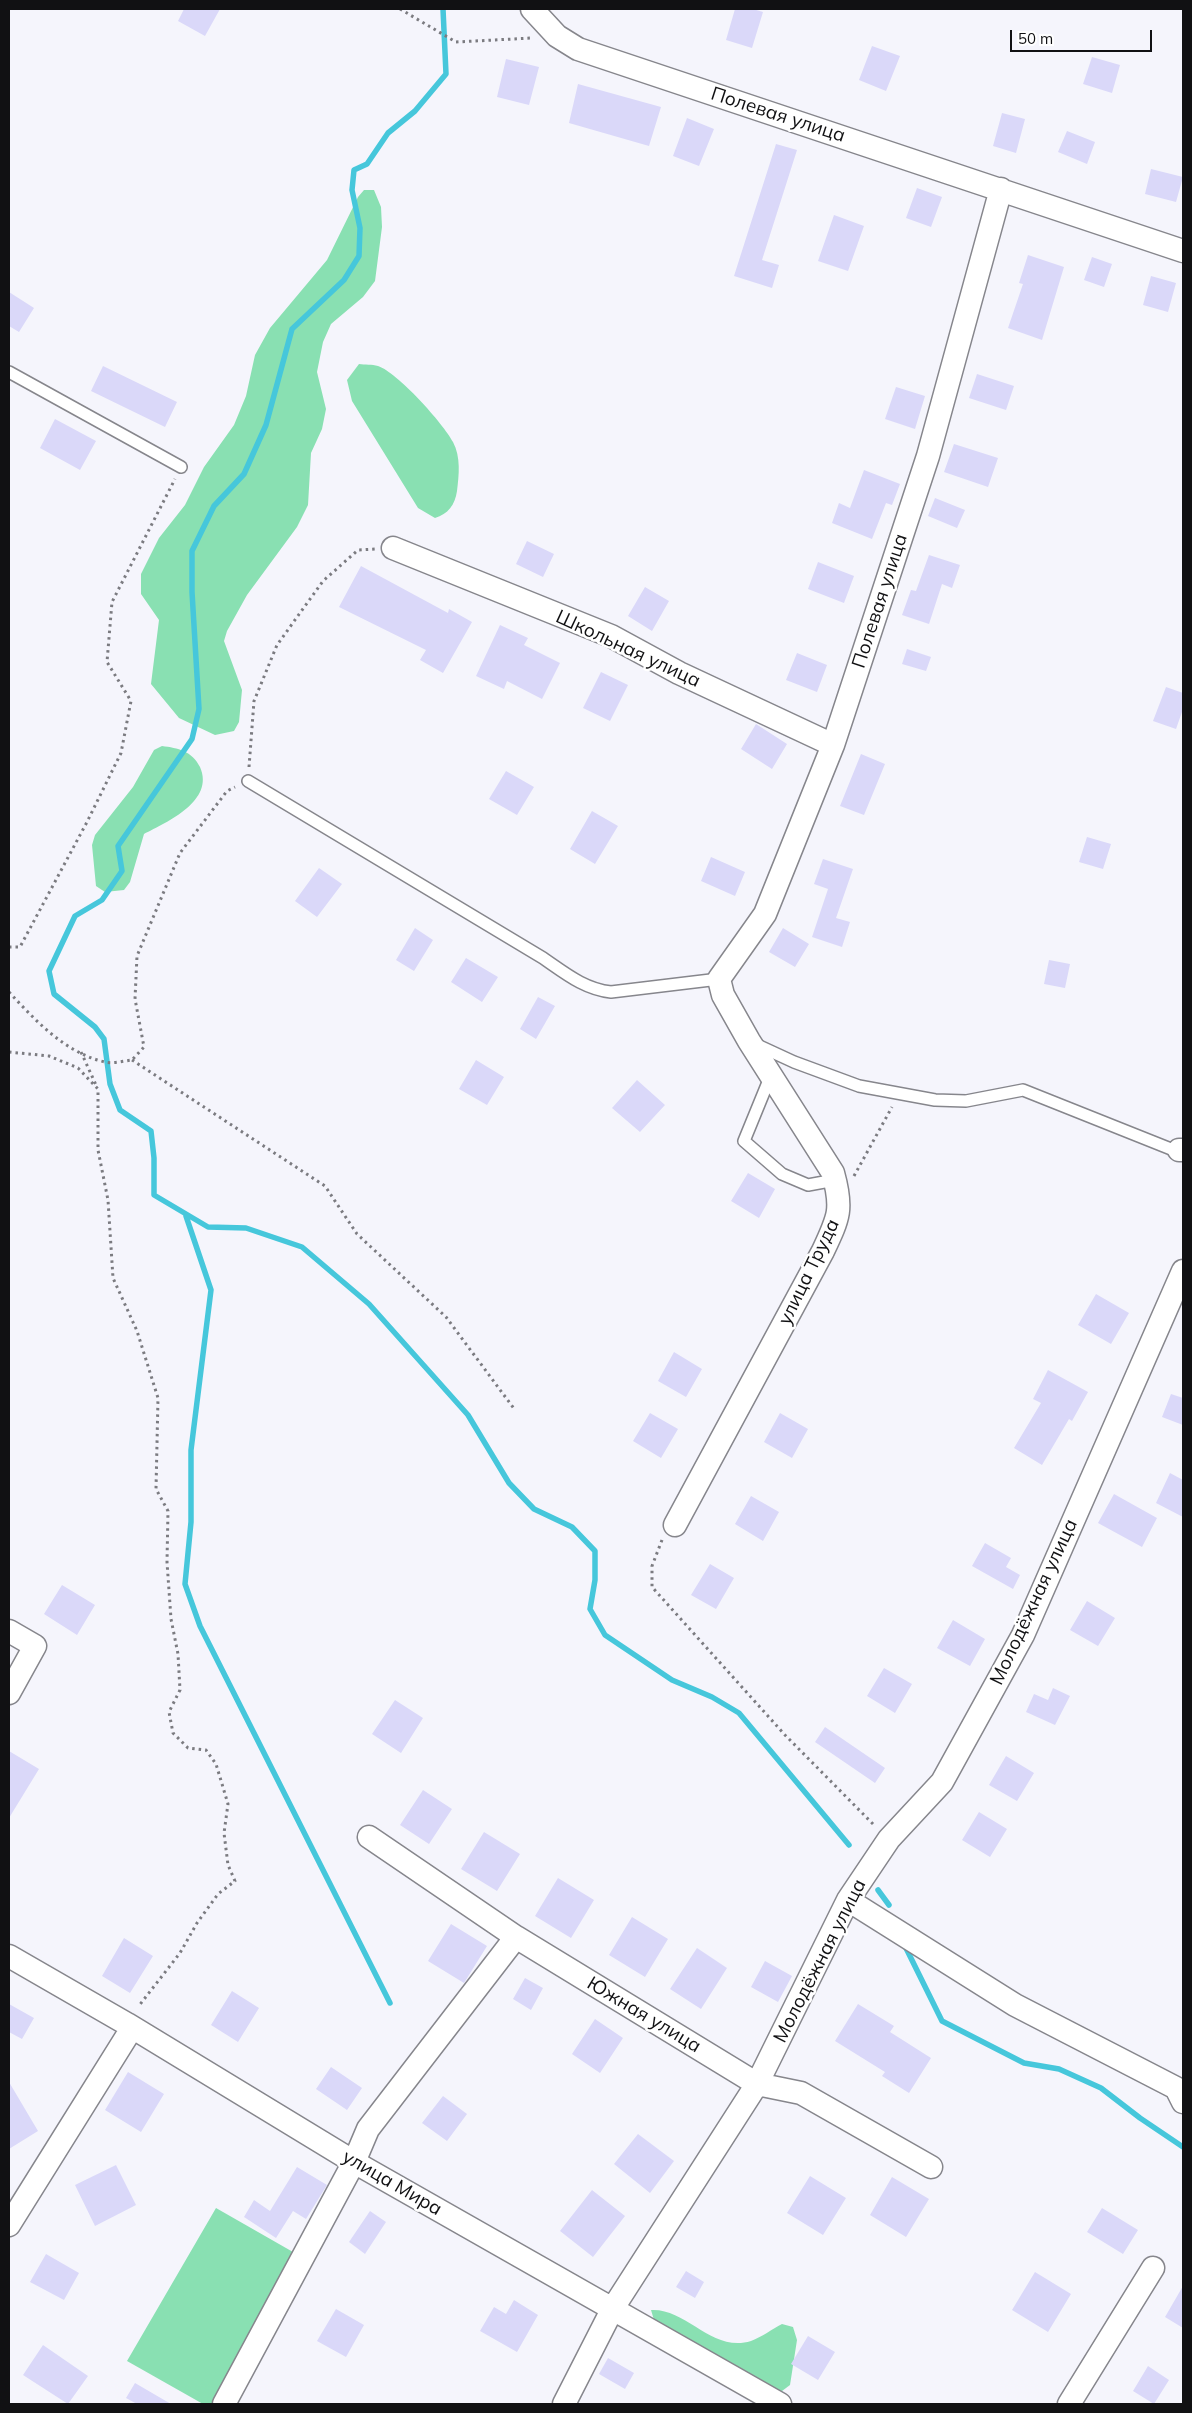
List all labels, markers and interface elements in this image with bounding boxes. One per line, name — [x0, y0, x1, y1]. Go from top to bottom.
scale bar — [1012, 20, 1154, 52]
text: 50 m — [1018, 29, 1053, 48]
street label: Полевая улица — [708, 83, 848, 147]
street label: Полевая улица — [848, 531, 912, 671]
street label: Школьная улица — [552, 606, 704, 692]
street label: улица Труда — [774, 1215, 844, 1329]
street label: Молодёжная улица — [986, 1515, 1082, 1689]
street label: Молодёжная улица — [769, 1875, 871, 2047]
street label: Южная улица — [583, 1972, 705, 2058]
street label: улица Мира — [338, 2145, 446, 2221]

